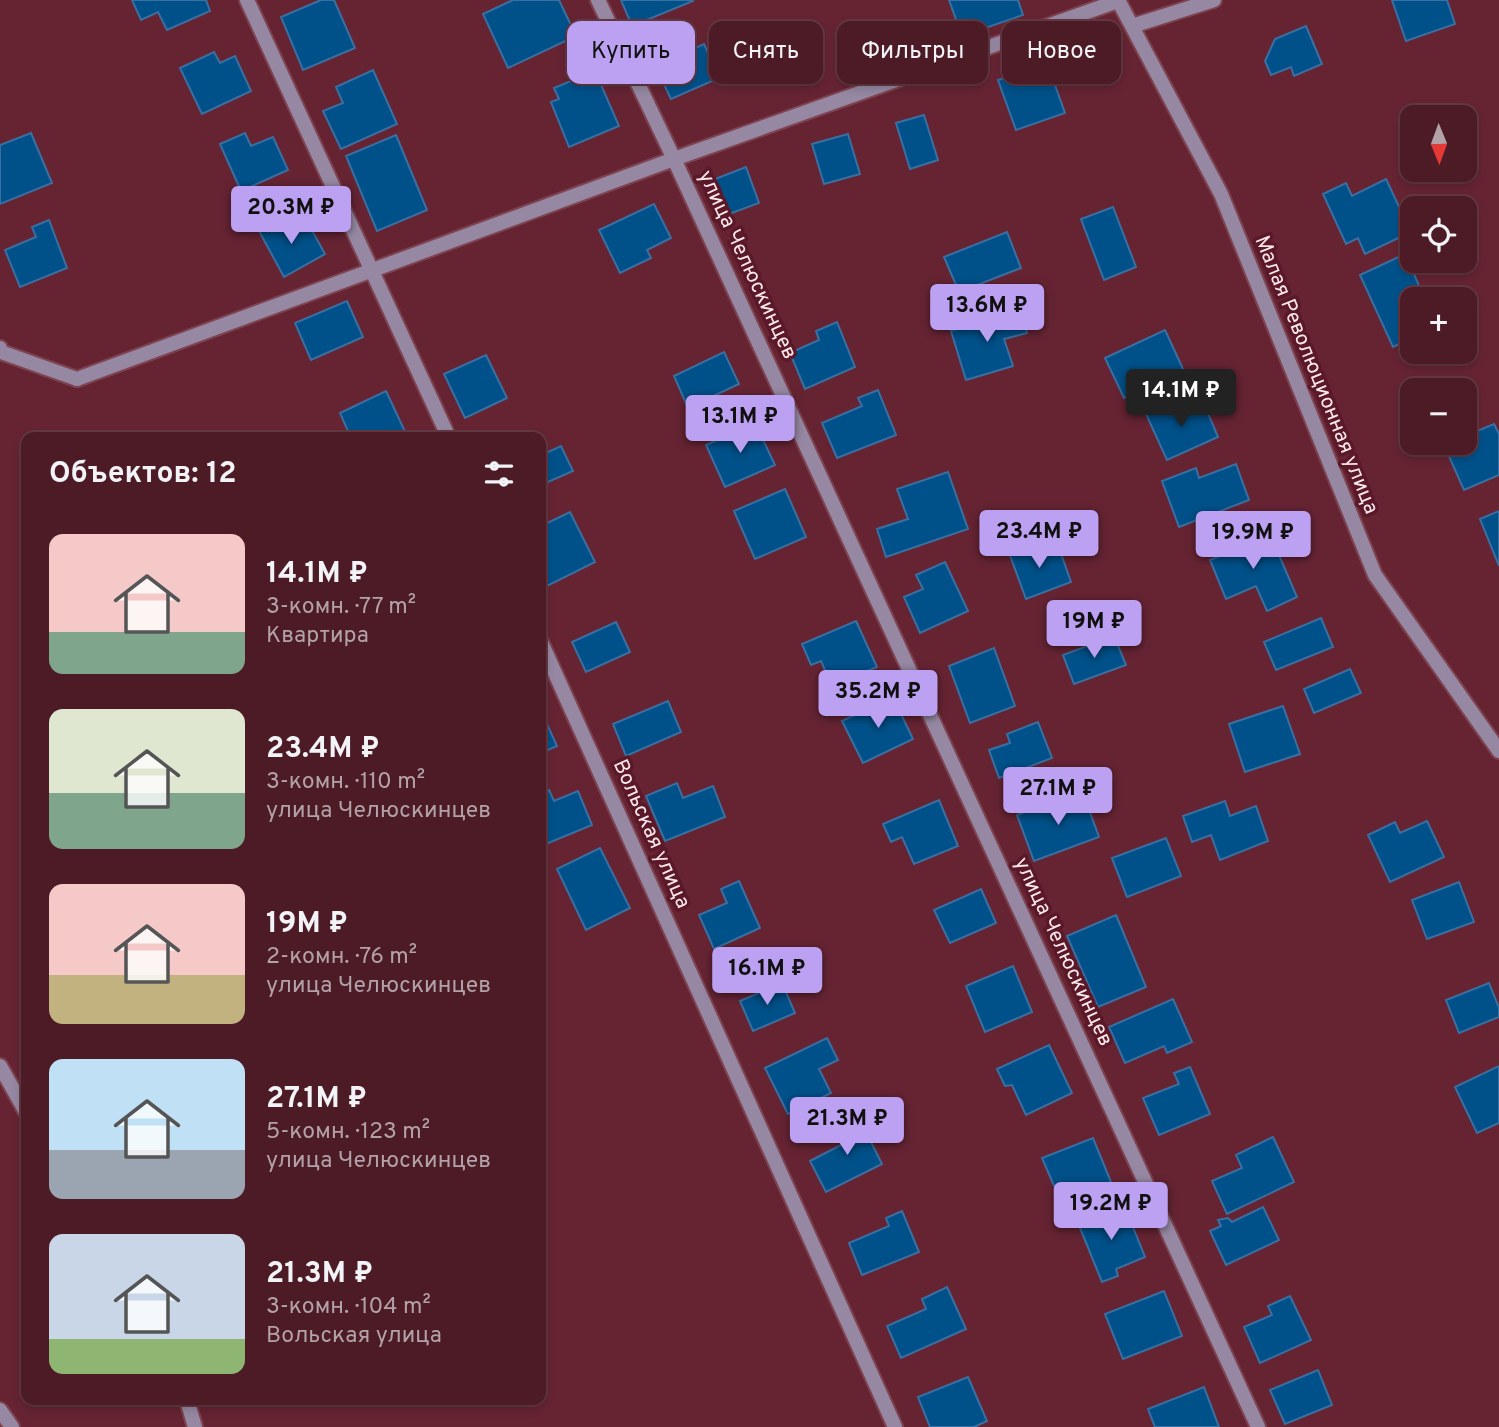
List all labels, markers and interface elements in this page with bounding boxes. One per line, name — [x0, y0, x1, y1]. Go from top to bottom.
chip: Купить — [567, 21, 695, 84]
chip: Снять — [709, 21, 823, 84]
chip: Фильтры — [837, 21, 988, 84]
chip: Новое — [1002, 21, 1121, 84]
north arrow — [1400, 105, 1477, 182]
map controls — [1400, 105, 1477, 455]
street label: улица Челюскинцев — [691, 166, 803, 364]
pin: 20.3M ₽ — [226, 187, 356, 246]
text: 20.3M ₽ — [247, 194, 335, 223]
button: locate — [1400, 196, 1477, 273]
street label: Малая Революционная улица — [1248, 232, 1384, 518]
pin: 13.6M ₽ — [922, 284, 1052, 344]
button: + — [1400, 287, 1477, 364]
text: 13.6M ₽ — [946, 292, 1028, 321]
pin: 14.1M ₽ — [1116, 370, 1246, 429]
text: 14.1M ₽ — [1142, 377, 1220, 406]
button: − — [1400, 378, 1477, 455]
pin: 13.1M ₽ — [675, 396, 805, 455]
text: 13.1M ₽ — [702, 403, 778, 432]
icon: filters — [480, 455, 518, 493]
text: Объектов: 12 — [49, 456, 236, 493]
pin: 23.4M ₽ — [974, 510, 1104, 570]
pin: 19.9M ₽ — [1188, 512, 1318, 571]
text: 23.4M ₽ — [995, 518, 1083, 547]
text: 19.9M ₽ — [1212, 519, 1294, 548]
text: 14.1M ₽ — [266, 556, 368, 593]
icon: home — [105, 562, 189, 646]
text: 3-комн. · 77 m² — [266, 593, 416, 622]
pin: 19M ₽ — [1045, 600, 1143, 660]
text: 19M ₽ — [1063, 608, 1125, 637]
text: Квартира — [266, 622, 369, 651]
pin: 35.2M ₽ — [813, 670, 943, 730]
text: 35.2M ₽ — [835, 678, 921, 707]
text: 23.4M ₽ — [266, 731, 380, 768]
icon: home — [105, 737, 189, 821]
street label: Вольская улица — [606, 755, 696, 913]
text: 3-комн. · 110 m² — [266, 768, 425, 797]
pin: 27.1M ₽ — [993, 768, 1123, 827]
text: 27.1M ₽ — [1019, 775, 1097, 804]
text: улица Челюскинцев — [266, 797, 491, 826]
street label: улица Челюскинцев — [1007, 853, 1119, 1051]
text: 19M ₽ — [266, 906, 348, 943]
icon: home — [105, 912, 189, 996]
text: 2-комн. · 76 m² — [266, 943, 417, 972]
pin: 16.1M ₽ — [702, 948, 832, 1007]
text: 16.1M ₽ — [728, 955, 806, 984]
text: улица Челюскинцев — [266, 972, 491, 1001]
text: 27.1M ₽ — [266, 1081, 367, 1118]
icon: home — [105, 1087, 189, 1171]
pin: 21.3M ₽ — [782, 1098, 912, 1157]
text: 21.3M ₽ — [806, 1105, 888, 1134]
text: 5-комн. · 123 m² — [266, 1118, 430, 1147]
text: улица Челюскинцев — [266, 1147, 491, 1176]
pin: 19.2M ₽ — [1046, 1182, 1176, 1242]
text: 19.2M ₽ — [1070, 1190, 1152, 1219]
text: 21.3M ₽ — [266, 1256, 373, 1293]
icon: home — [105, 1262, 189, 1346]
text: 3-комн. · 104 m² — [266, 1293, 431, 1322]
text: Вольская улица — [266, 1322, 442, 1351]

